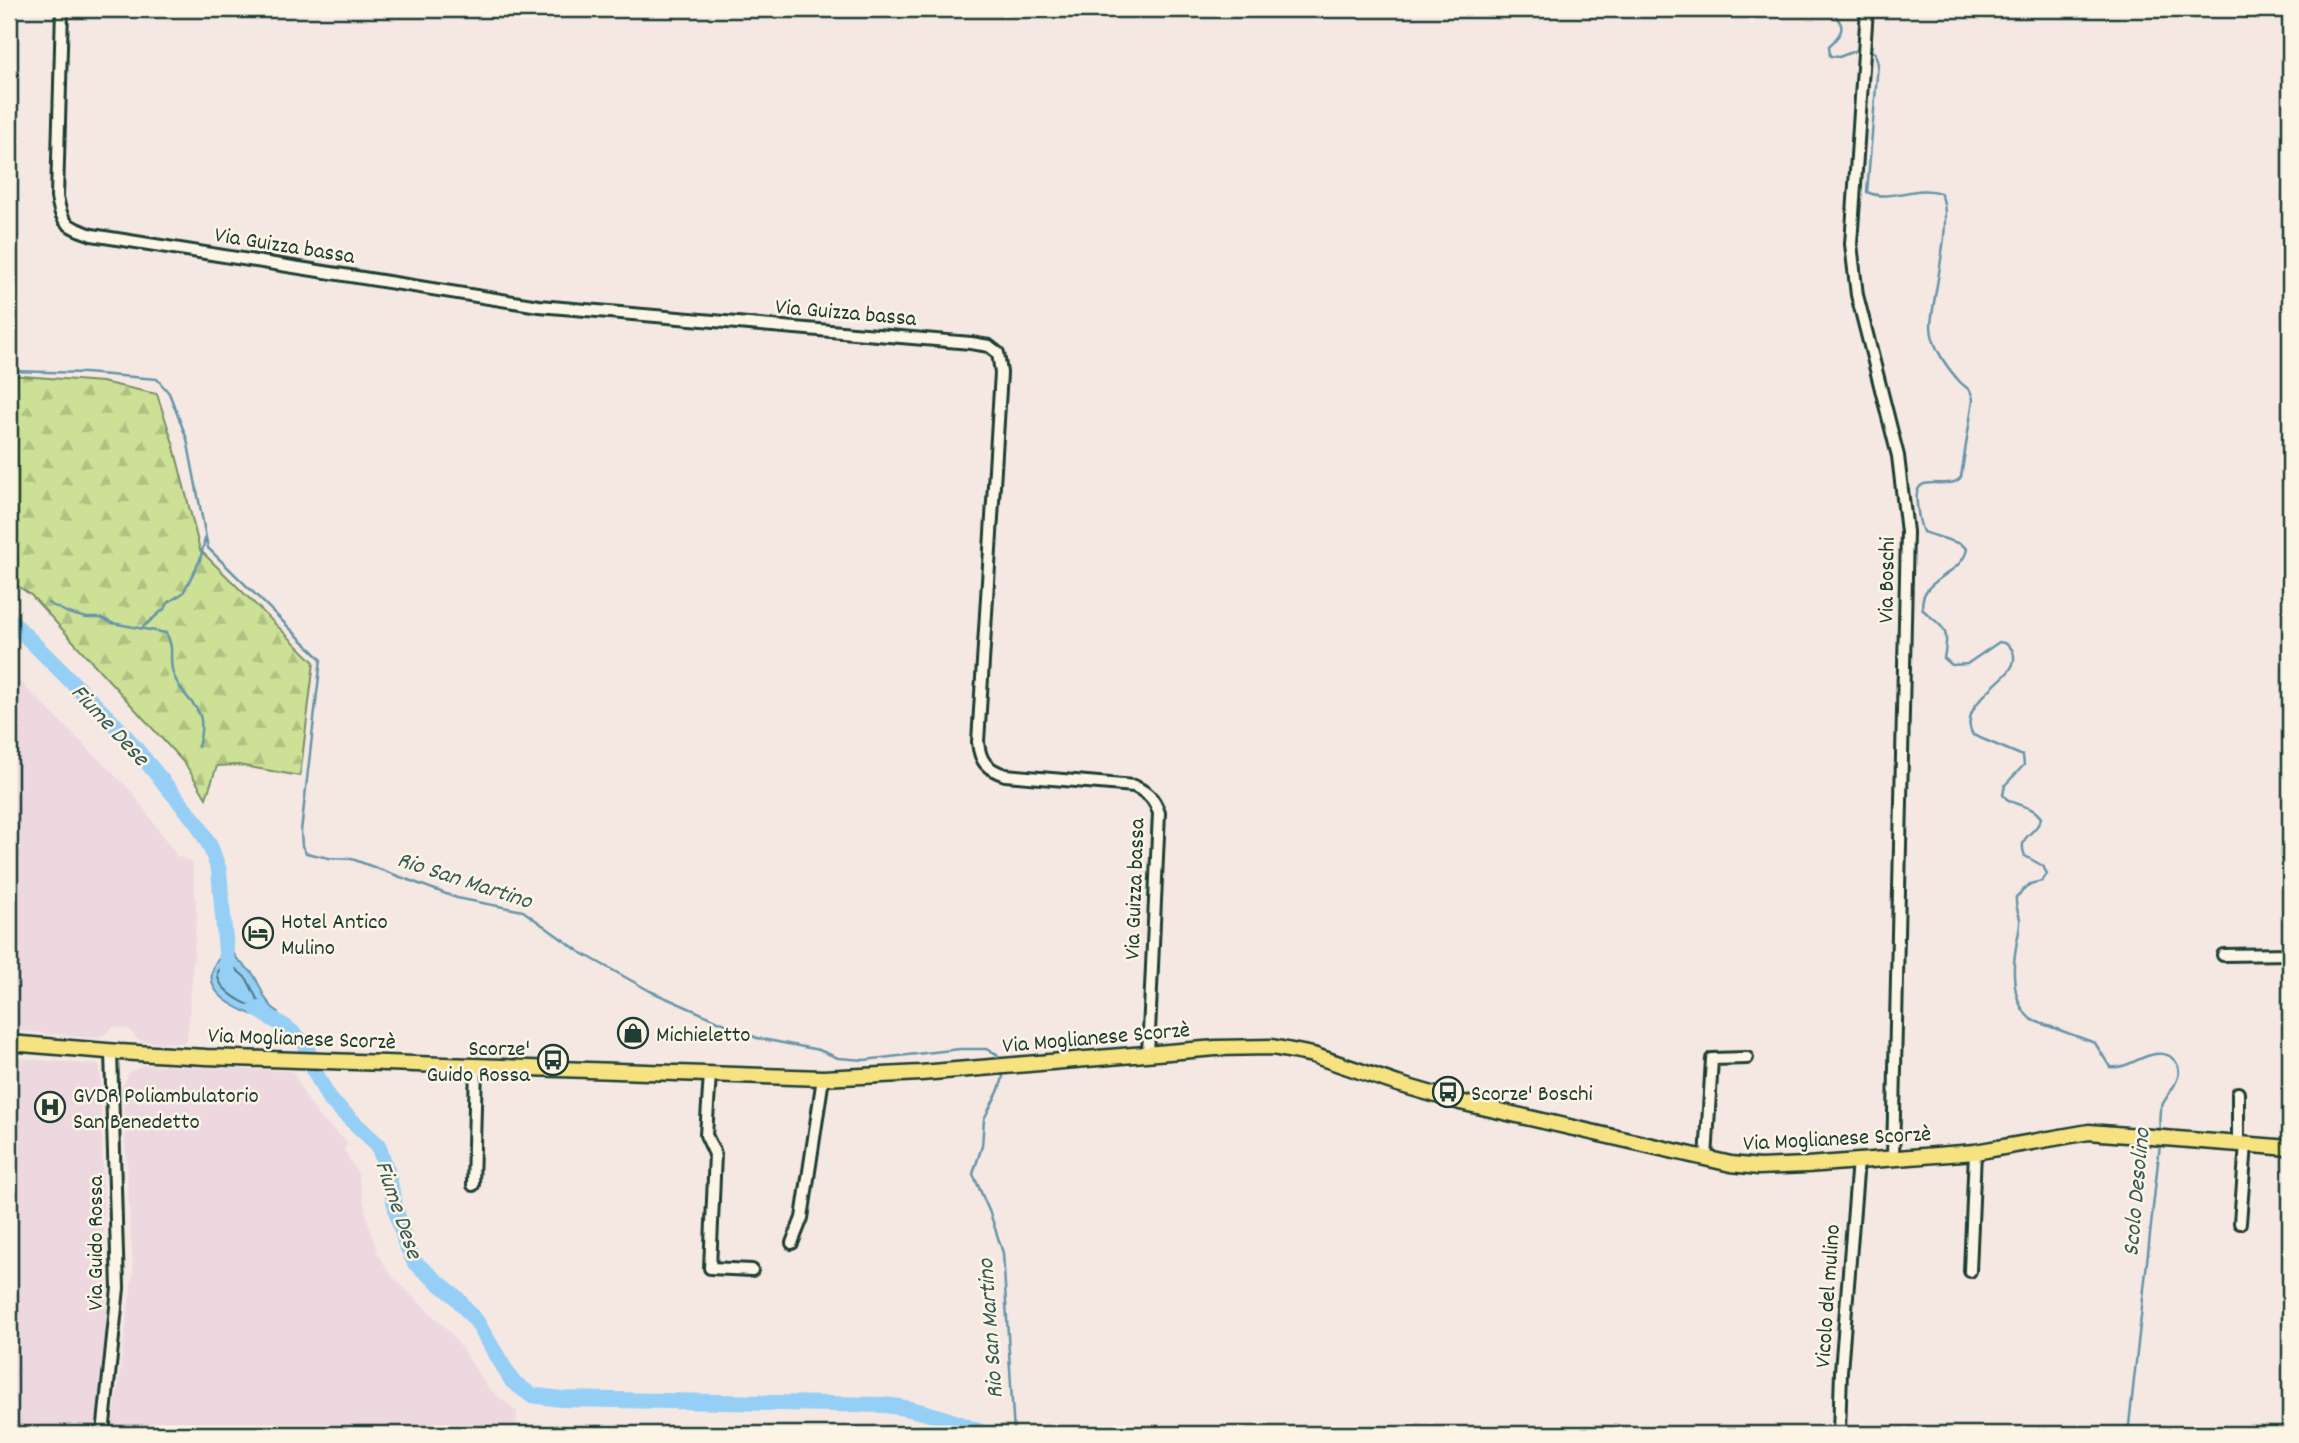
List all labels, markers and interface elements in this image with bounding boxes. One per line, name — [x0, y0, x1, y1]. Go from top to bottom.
street label: Via Guizza bassa — [212, 220, 358, 275]
street label: Via Guizza bassa — [774, 292, 919, 337]
street label: Via Boschi — [1871, 537, 1906, 623]
water label: Fiume Dese — [62, 677, 157, 776]
street label: Via Guizza bassa — [1118, 817, 1155, 960]
water label: Rio San Martino — [392, 844, 537, 920]
place label: Hotel Antico Mulino — [281, 907, 388, 966]
hotel icon: Hotel Antico Mulino — [241, 916, 275, 950]
street label: Via Moglianese Scorzè — [1001, 1015, 1192, 1064]
shop icon: Michieletto — [616, 1016, 650, 1050]
place label: Michieletto — [656, 1020, 751, 1053]
street label: Via Moglianese Scorzè — [207, 1021, 397, 1060]
place label: Scorze' Guido Rossa — [426, 1034, 531, 1093]
bus stop icon: Scorze' Guido Rossa — [536, 1043, 570, 1077]
bus stop icon: Scorze' Boschi — [1431, 1075, 1465, 1109]
place label: Scorze' Boschi — [1471, 1079, 1593, 1112]
place label: GVDR Poliambulatorio San Benedetto — [73, 1081, 259, 1140]
hospital icon: GVDR Poliambulatorio San Benedetto — [33, 1090, 67, 1124]
street label: Via Moglianese Scorzè — [1742, 1119, 1932, 1162]
water label: Scolo Desolino — [2115, 1126, 2161, 1258]
water label: Fiume Dese — [365, 1156, 430, 1265]
street label: Via Guido Rossa — [81, 1174, 114, 1310]
street label: Vicolo del mulino — [1808, 1223, 1851, 1369]
water label: Rio San Martino — [970, 1256, 1014, 1400]

